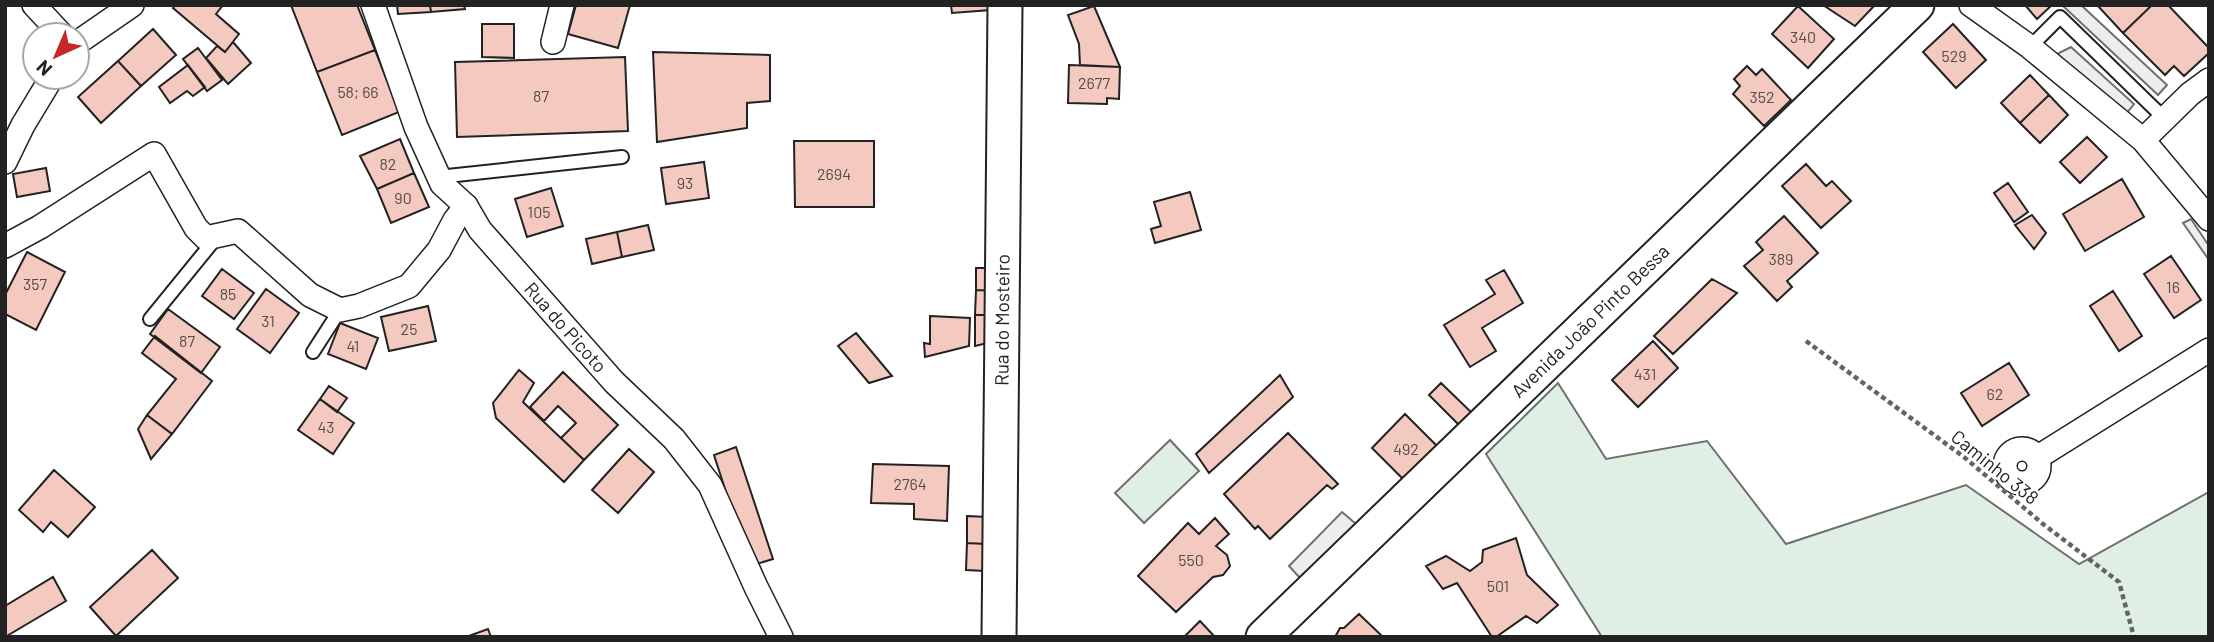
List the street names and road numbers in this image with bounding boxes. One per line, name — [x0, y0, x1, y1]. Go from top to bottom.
street label: Avenida João Pinto Bessa — [1506, 239, 1674, 402]
street label: Rua do Mosteiro — [989, 254, 1014, 386]
street label: Rua do Picoto — [520, 277, 612, 377]
street label: Caminho 338 — [1947, 424, 2044, 509]

